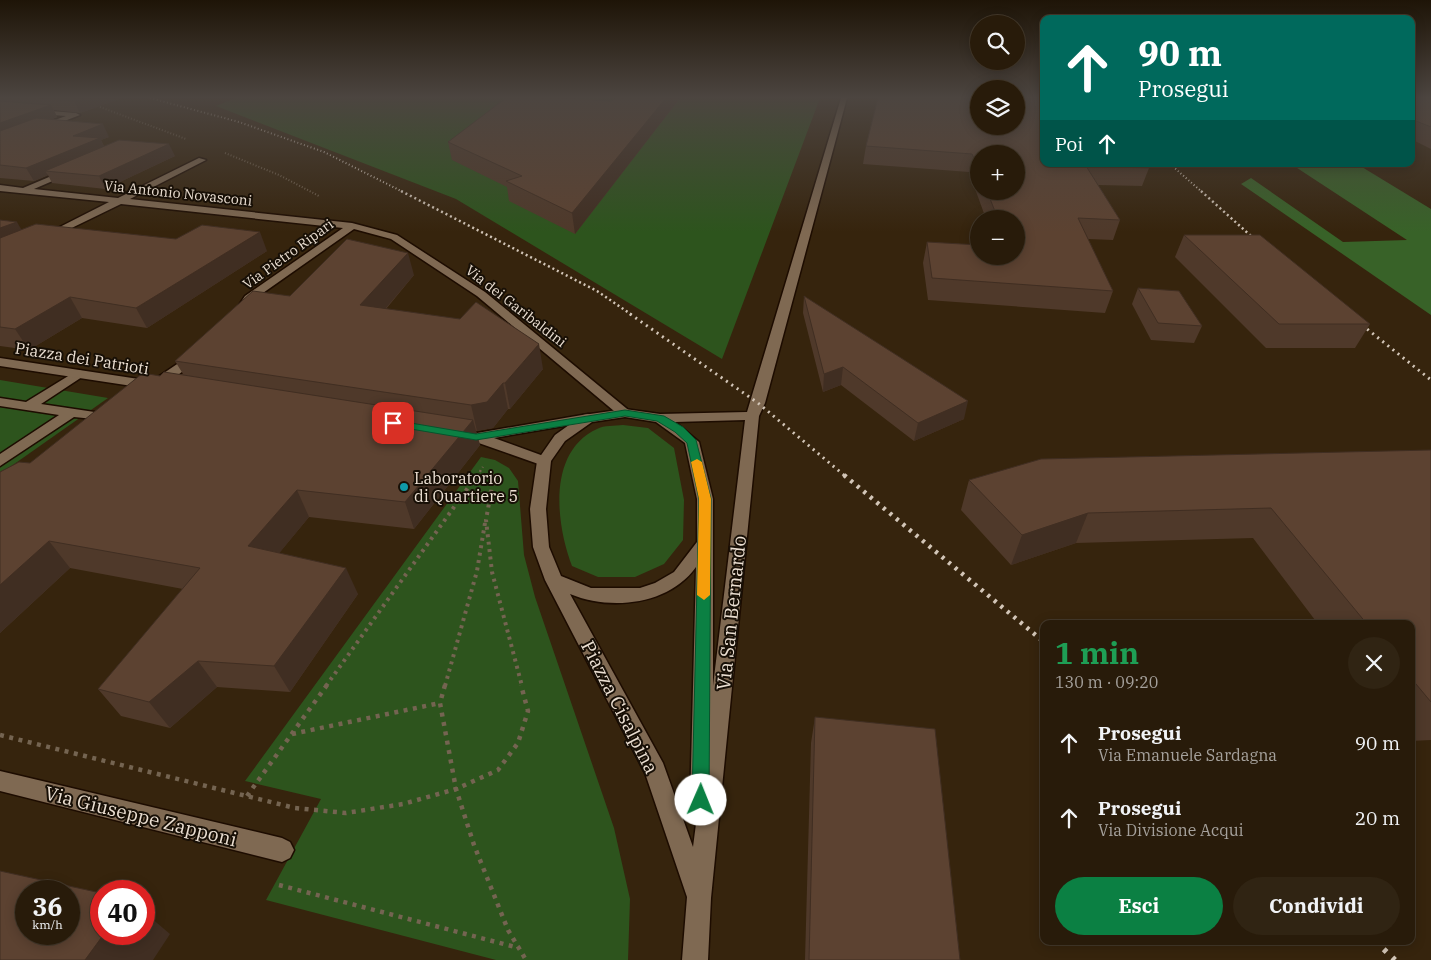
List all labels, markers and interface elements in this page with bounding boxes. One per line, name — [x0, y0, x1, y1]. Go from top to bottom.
map controls — [970, 15, 1025, 265]
button: search — [970, 15, 1025, 70]
text: 90 m — [1138, 30, 1222, 76]
icon: ahead — [1055, 35, 1120, 100]
text: Prosegui — [1138, 74, 1229, 103]
button: layers — [970, 80, 1025, 135]
icon: ahead — [1093, 130, 1121, 158]
text: Poi — [1055, 132, 1083, 156]
button: + — [970, 145, 1025, 200]
street label: Via Antonio Novasconi — [103, 176, 253, 210]
button: − — [970, 210, 1025, 265]
street label: Via Pietro Ripari — [239, 215, 337, 293]
street label: Via dei Garibaldini — [462, 261, 570, 351]
street label: Piazza dei Patrioti — [14, 338, 150, 378]
pin — [372, 402, 414, 444]
icon: arrive — [379, 409, 407, 437]
place label: Laboratorio di Quartiere 5 — [414, 468, 518, 506]
marker: Laboratorio di Quartiere 5 — [398, 481, 410, 493]
street label: Via San Bernardo — [711, 534, 751, 692]
text: 1 min — [1055, 633, 1139, 672]
street label: Piazza Cisalpina — [576, 636, 664, 778]
button: close — [1348, 637, 1400, 689]
text: 130 m · 09:20 — [1055, 672, 1158, 692]
text: Prosegui — [1098, 721, 1181, 745]
icon: ahead — [1055, 729, 1083, 757]
text: 90 m — [1355, 731, 1400, 755]
text: Via Emanuele Sardagna — [1098, 745, 1277, 765]
position arrow — [674, 773, 726, 825]
street label: Via Giuseppe Zapponi — [43, 781, 239, 851]
text: Prosegui — [1098, 796, 1181, 820]
icon: ahead — [1055, 804, 1083, 832]
text: 20 m — [1355, 806, 1400, 830]
text: Via Divisione Acqui — [1098, 820, 1244, 840]
button: Esci — [1055, 877, 1223, 935]
button: Condividi — [1233, 877, 1400, 935]
speed limit sign: 40 — [90, 880, 155, 945]
text: 36 — [32, 890, 63, 923]
text: km/h — [32, 917, 63, 932]

